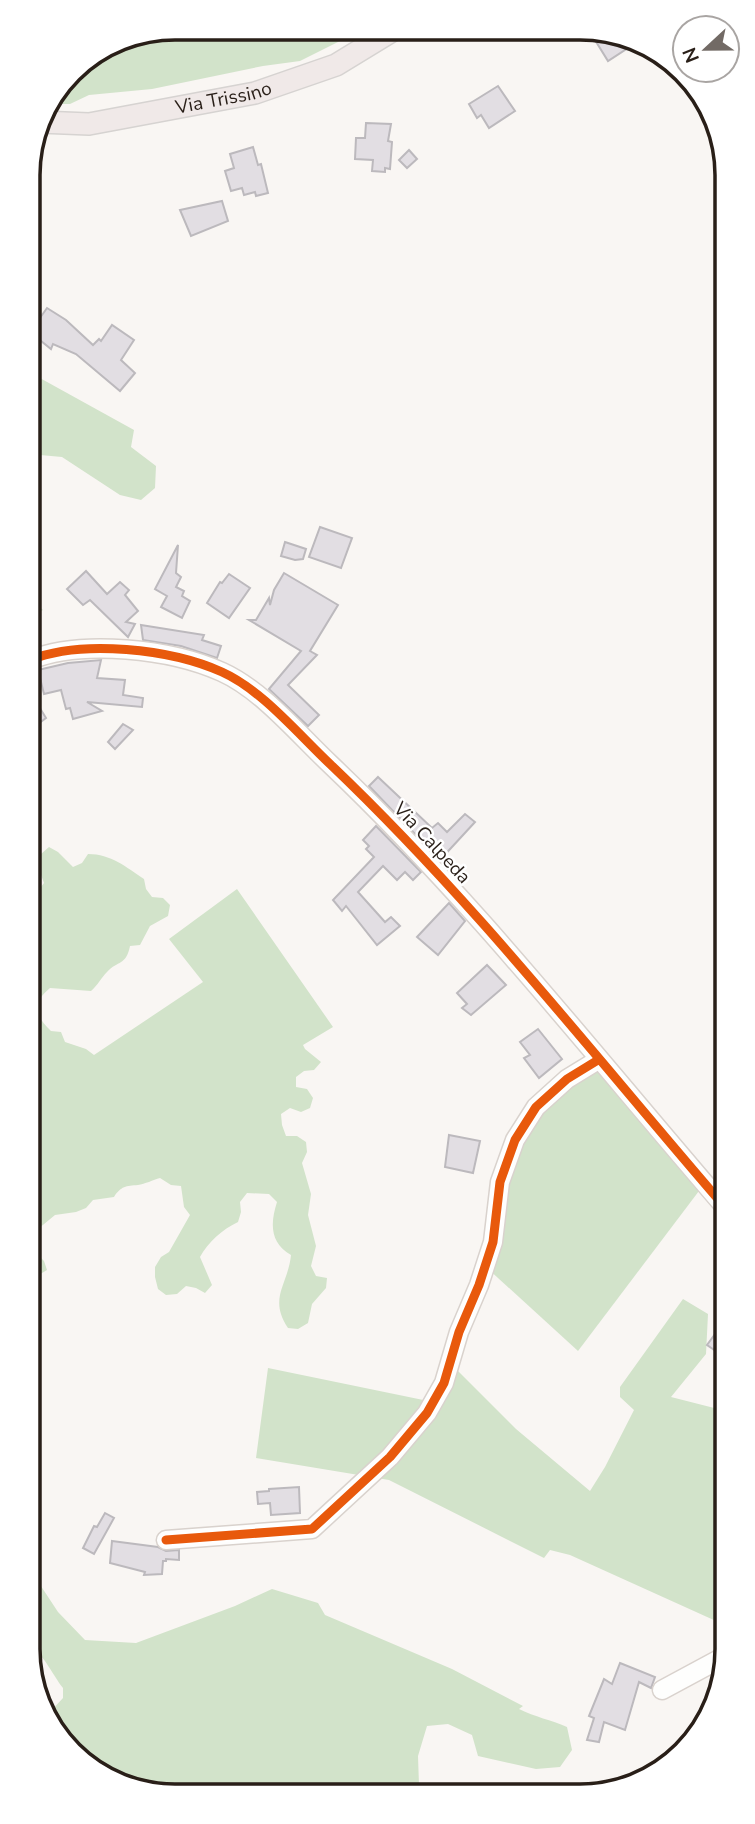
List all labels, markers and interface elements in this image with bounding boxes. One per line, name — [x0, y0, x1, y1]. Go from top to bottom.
north arrow — [671, 14, 741, 84]
text: N — [676, 44, 706, 66]
street label: Via Trissino — [172, 75, 275, 121]
street label: Via Calpeda — [387, 796, 477, 890]

